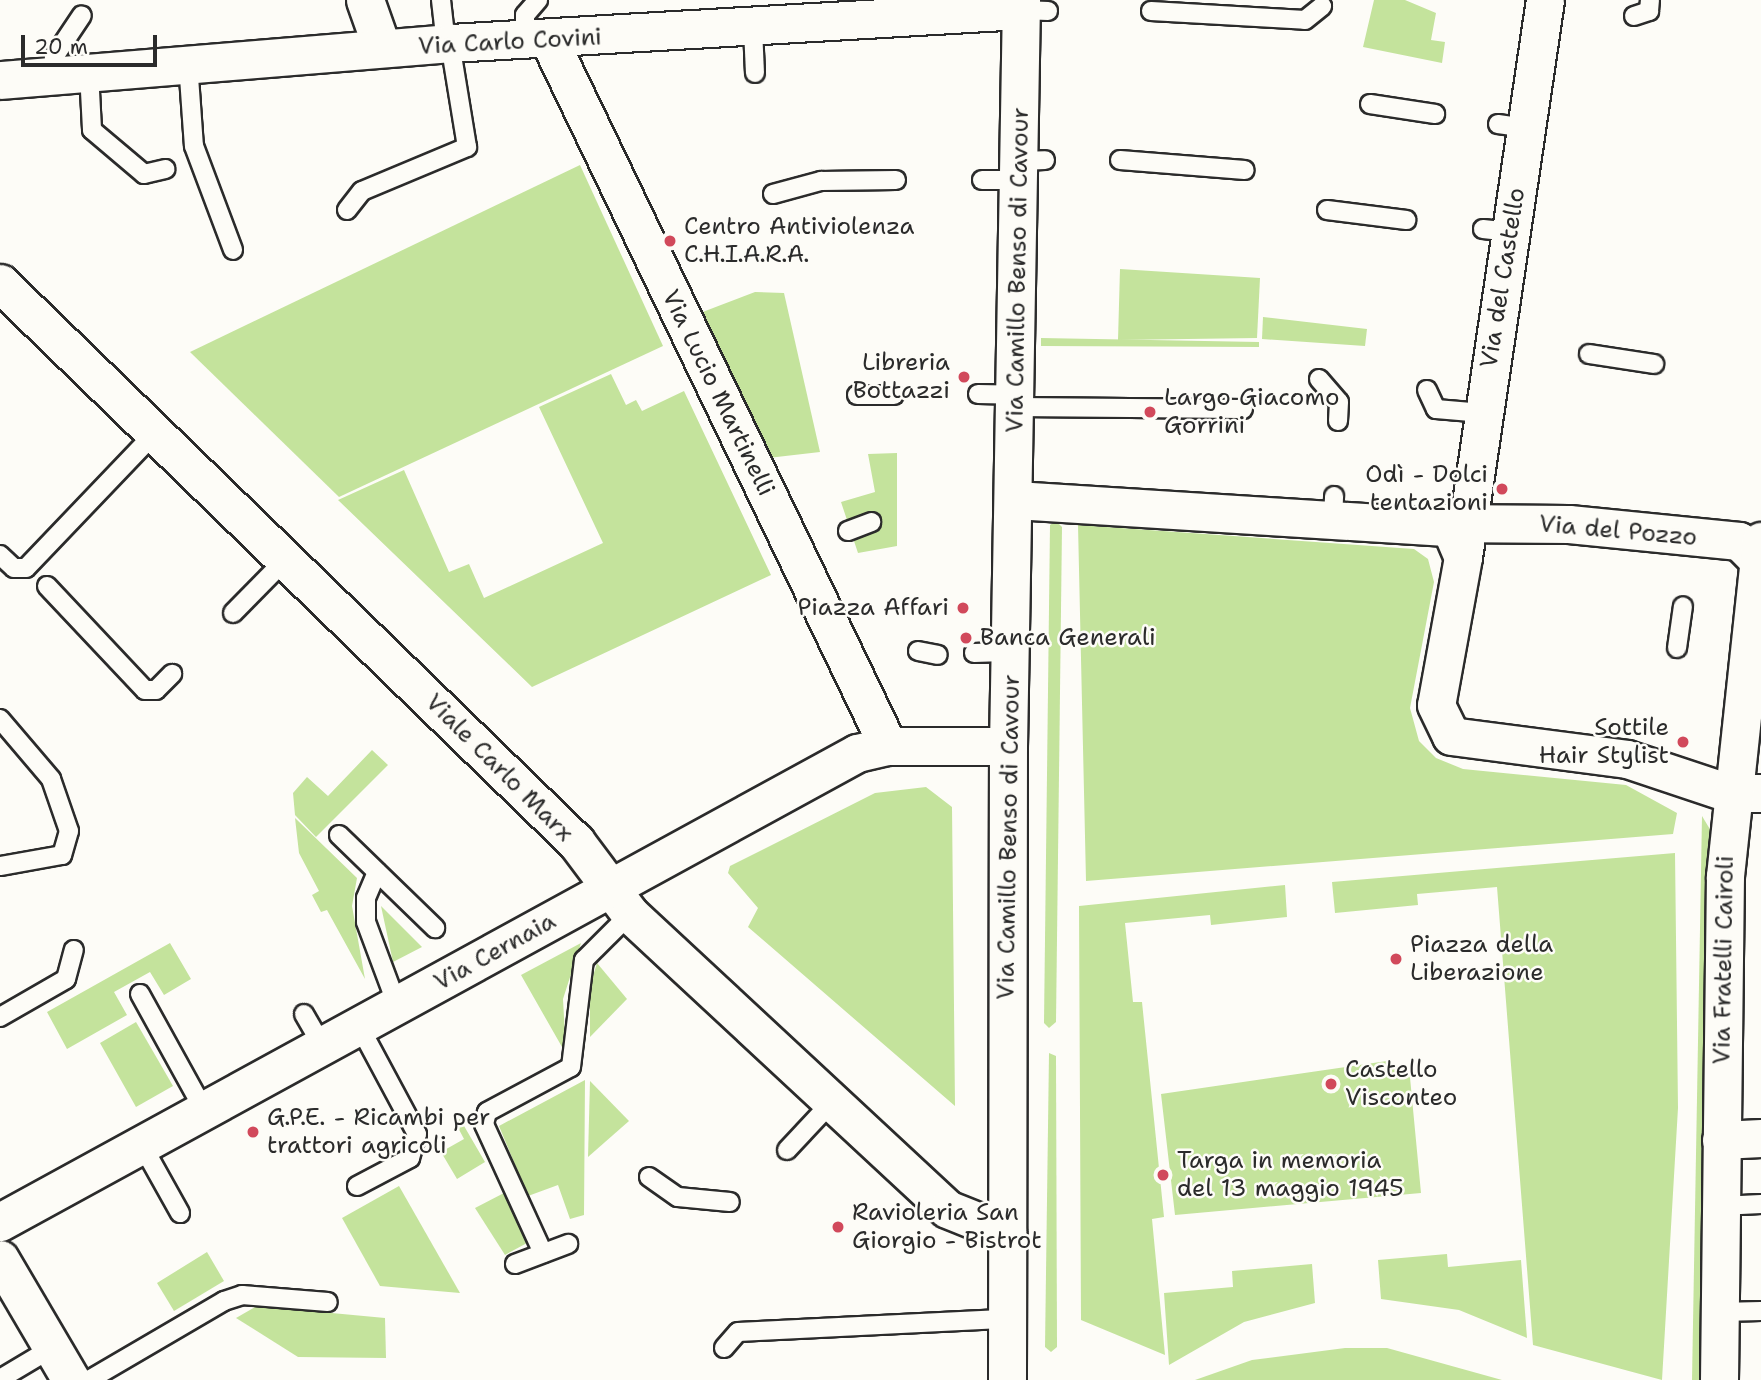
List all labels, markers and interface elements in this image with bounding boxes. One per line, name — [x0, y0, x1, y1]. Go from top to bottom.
scale bar — [24, 21, 161, 65]
street label: Via Carlo Covini — [417, 23, 603, 61]
text: 20 m — [34, 33, 88, 61]
street label: Via Camillo Benso di Cavour — [1001, 107, 1035, 433]
street label: Via del Castello — [1475, 186, 1531, 370]
place label: Centro Antiviolenza C.H.I.A.R.A. — [684, 213, 915, 269]
marker: Centro Antiviolenza C.H.I.A.R.A. — [662, 233, 678, 249]
street label: Via Lucio Martinelli — [656, 285, 780, 501]
place label: Libreria Bottazzi — [853, 349, 950, 405]
marker: Libreria Bottazzi — [956, 369, 972, 385]
place label: Largo Giacomo Gorrini — [1164, 384, 1339, 440]
marker: Largo Giacomo Gorrini — [1142, 404, 1158, 420]
place label: Odì - Dolci tentazioni — [1365, 461, 1488, 517]
marker: Odì - Dolci tentazioni — [1494, 481, 1510, 497]
street label: Via del Pozzo — [1538, 510, 1698, 552]
place label: Piazza Affari — [798, 594, 949, 622]
marker: Piazza Affari — [955, 600, 971, 616]
place label: Banca Generali — [980, 624, 1156, 652]
marker: Banca Generali — [958, 630, 974, 646]
street label: Via Camillo Benso di Cavour — [992, 674, 1026, 1000]
street label: Viale Carlo Marx — [419, 688, 579, 848]
place label: Sottile Hair Stylist — [1539, 714, 1669, 770]
marker: Sottile Hair Stylist — [1675, 734, 1691, 750]
street label: Via Fratelli Cairoli — [1708, 855, 1740, 1065]
street label: Via Cernaia — [429, 907, 561, 997]
place label: Piazza della Liberazione — [1410, 931, 1553, 987]
marker: Piazza della Liberazione — [1388, 951, 1404, 967]
place label: Castello Visconteo — [1345, 1056, 1457, 1112]
marker: Castello Visconteo — [1323, 1076, 1339, 1092]
place label: G.P.E. - Ricambi per trattori agricoli — [267, 1104, 490, 1160]
marker: G.P.E. - Ricambi per trattori agricoli — [245, 1124, 261, 1140]
place label: Targa in memoria del 13 maggio 1945 — [1177, 1147, 1404, 1203]
marker: Targa in memoria del 13 maggio 1945 — [1155, 1167, 1171, 1183]
place label: Ravioleria San Giorgio - Bistrot — [852, 1199, 1042, 1255]
marker: Ravioleria San Giorgio - Bistrot — [830, 1219, 846, 1235]

